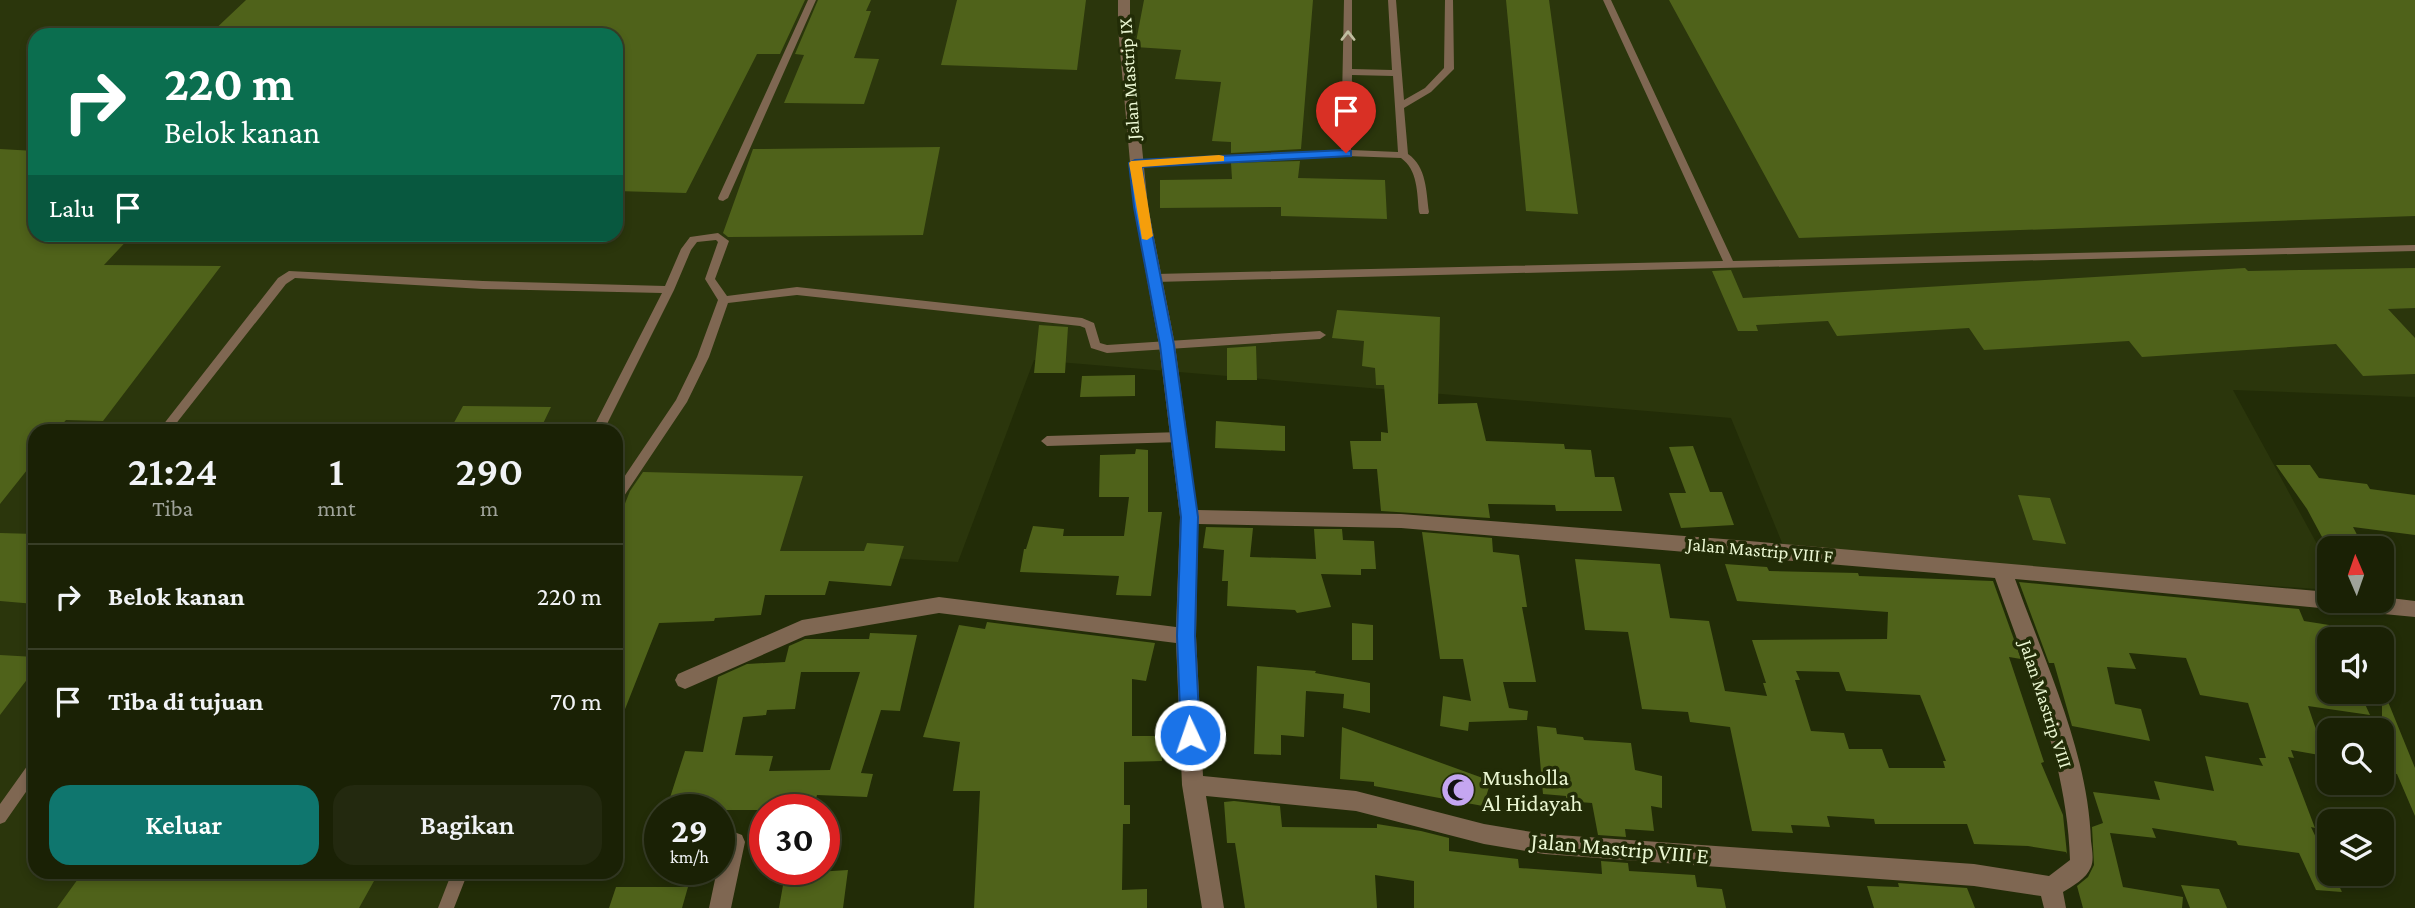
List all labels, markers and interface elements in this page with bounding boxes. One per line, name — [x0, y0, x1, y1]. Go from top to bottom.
street label: Jalan Mastrip IX — [1114, 17, 1144, 143]
one-way arrow — [1340, 30, 1356, 41]
icon: right — [49, 56, 140, 147]
text: 220 m — [164, 56, 294, 111]
pin — [1316, 81, 1376, 153]
icon: arrive — [1327, 92, 1365, 130]
text: Belok kanan — [164, 114, 320, 150]
icon: arrive — [109, 189, 147, 227]
text: Lalu — [49, 194, 95, 223]
text: 21:24 — [128, 447, 218, 494]
text: 1 — [329, 447, 344, 494]
text: 290 — [455, 447, 523, 494]
text: Tiba — [152, 495, 193, 521]
text: mnt — [317, 495, 356, 521]
text: m — [480, 495, 499, 521]
street label: Jalan Mastrip VIII F — [1684, 533, 1835, 567]
north arrow — [2317, 536, 2394, 612]
map controls — [2317, 536, 2394, 886]
icon: right — [49, 578, 87, 616]
text: Belok kanan — [108, 582, 245, 611]
text: 220 m — [537, 582, 602, 611]
button: sound — [2317, 627, 2394, 704]
street label: Jalan Mastrip VIII — [2015, 635, 2077, 771]
icon: arrive — [49, 683, 87, 721]
text: Tiba di tujuan — [108, 687, 263, 716]
text: 70 m — [550, 687, 602, 716]
position arrow — [1153, 698, 1227, 772]
button: search — [2317, 718, 2394, 795]
place label: Musholla Al Hidayah — [1482, 764, 1583, 816]
mosque icon: Musholla Al Hidayah — [1439, 771, 1477, 809]
button: Keluar — [49, 785, 319, 865]
button: Bagikan — [333, 785, 602, 865]
speed limit sign: 30 — [749, 794, 840, 885]
button: layers — [2317, 809, 2394, 886]
text: 29 — [671, 811, 708, 850]
street label: Jalan Mastrip VIII E — [1528, 827, 1710, 869]
text: km/h — [670, 847, 709, 867]

